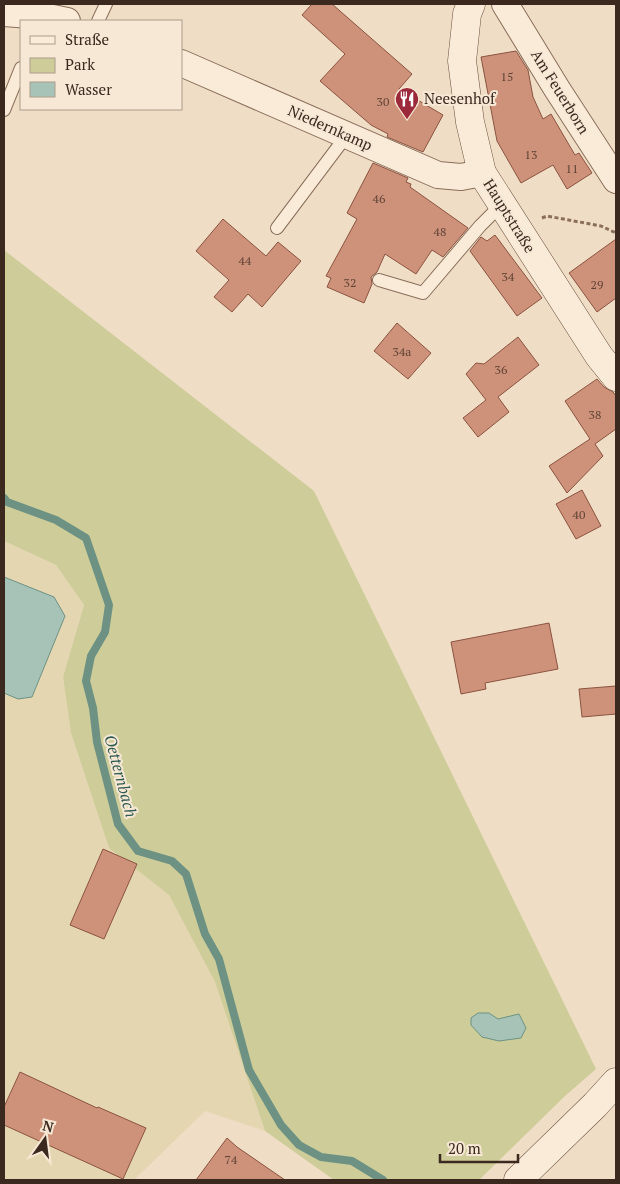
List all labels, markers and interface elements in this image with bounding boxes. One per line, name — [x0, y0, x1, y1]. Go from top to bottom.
legend — [20, 20, 182, 110]
text: Straße — [65, 29, 109, 49]
street label: Am Feuerborn — [527, 46, 595, 137]
text: Park — [65, 54, 95, 74]
house number: 15 — [501, 69, 513, 84]
text: Wasser — [65, 79, 112, 99]
restaurant icon: Neesenhof — [394, 86, 420, 120]
place label: Neesenhof — [424, 88, 496, 108]
house number: 30 — [377, 94, 389, 109]
street label: Niedernkamp — [285, 100, 376, 155]
house number: 13 — [525, 147, 537, 162]
house number: 11 — [566, 161, 578, 176]
street label: Hauptstraße — [479, 175, 540, 256]
house number: 46 — [373, 191, 386, 206]
house number: 48 — [434, 224, 446, 239]
house number: 44 — [239, 253, 252, 268]
house number: 34 — [502, 269, 515, 284]
house number: 32 — [344, 275, 356, 290]
house number: 29 — [591, 277, 603, 292]
house number: 34a — [393, 344, 411, 359]
house number: 36 — [495, 362, 508, 377]
house number: 38 — [589, 407, 601, 422]
house number: 40 — [573, 507, 585, 522]
water label: Oetternbach — [99, 732, 143, 820]
north arrow — [20, 1114, 70, 1164]
text: N — [41, 1115, 56, 1136]
scale bar — [440, 1132, 518, 1164]
text: 20 m — [448, 1138, 481, 1158]
house number: 74 — [225, 1152, 238, 1167]

